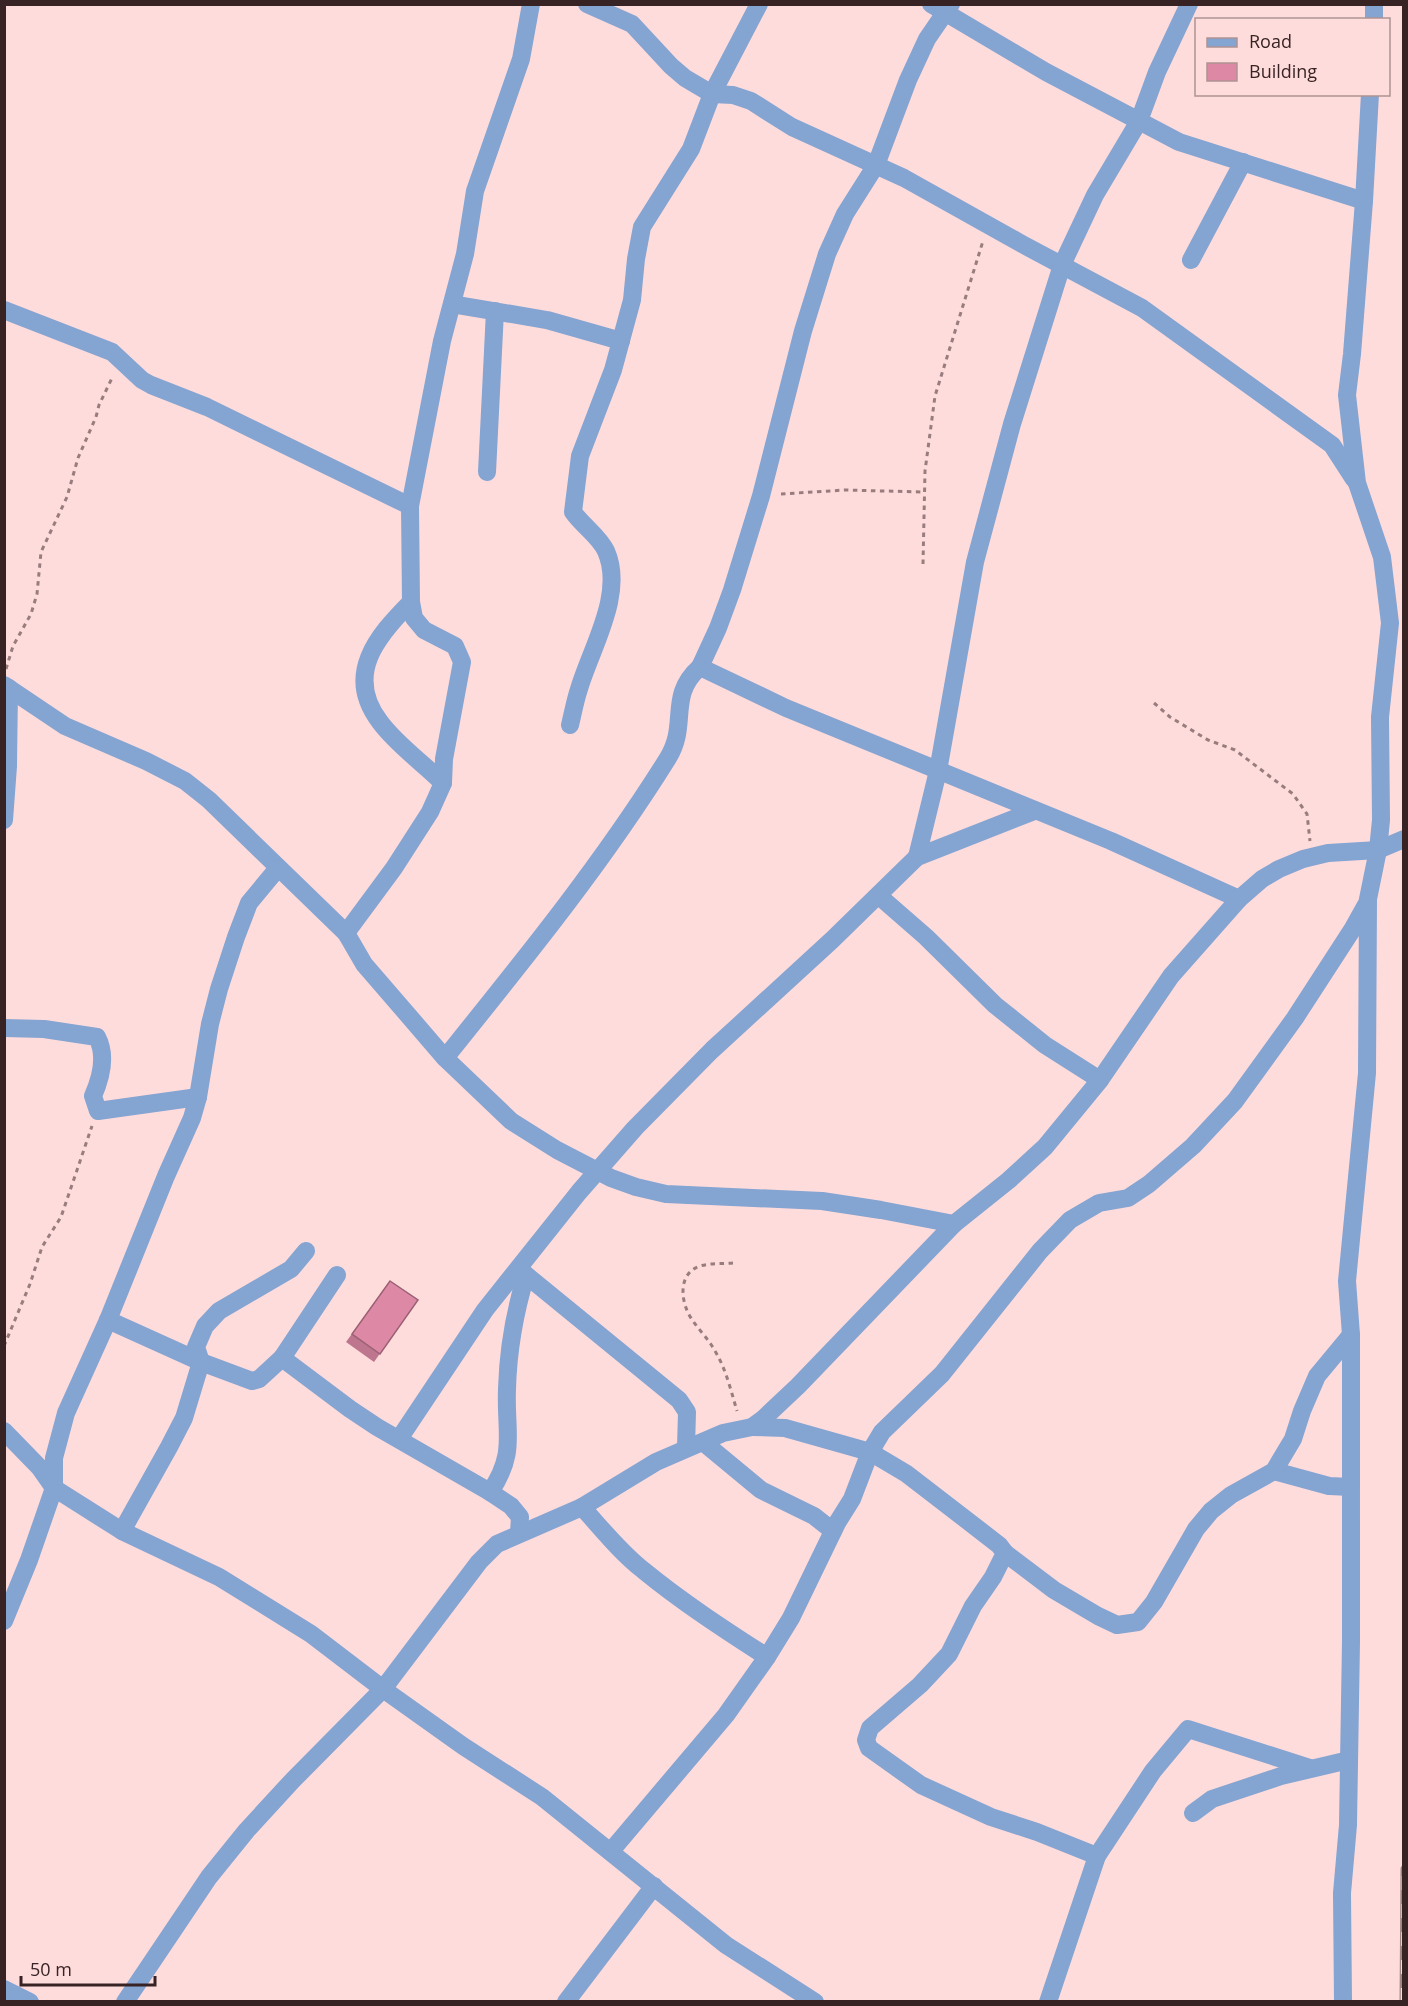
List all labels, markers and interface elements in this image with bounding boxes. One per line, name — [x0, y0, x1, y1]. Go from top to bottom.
legend — [1195, 18, 1390, 96]
text: Road — [1249, 29, 1292, 53]
text: Building — [1249, 59, 1317, 83]
scale bar — [21, 1949, 154, 1987]
text: 50 m — [30, 1957, 72, 1981]

